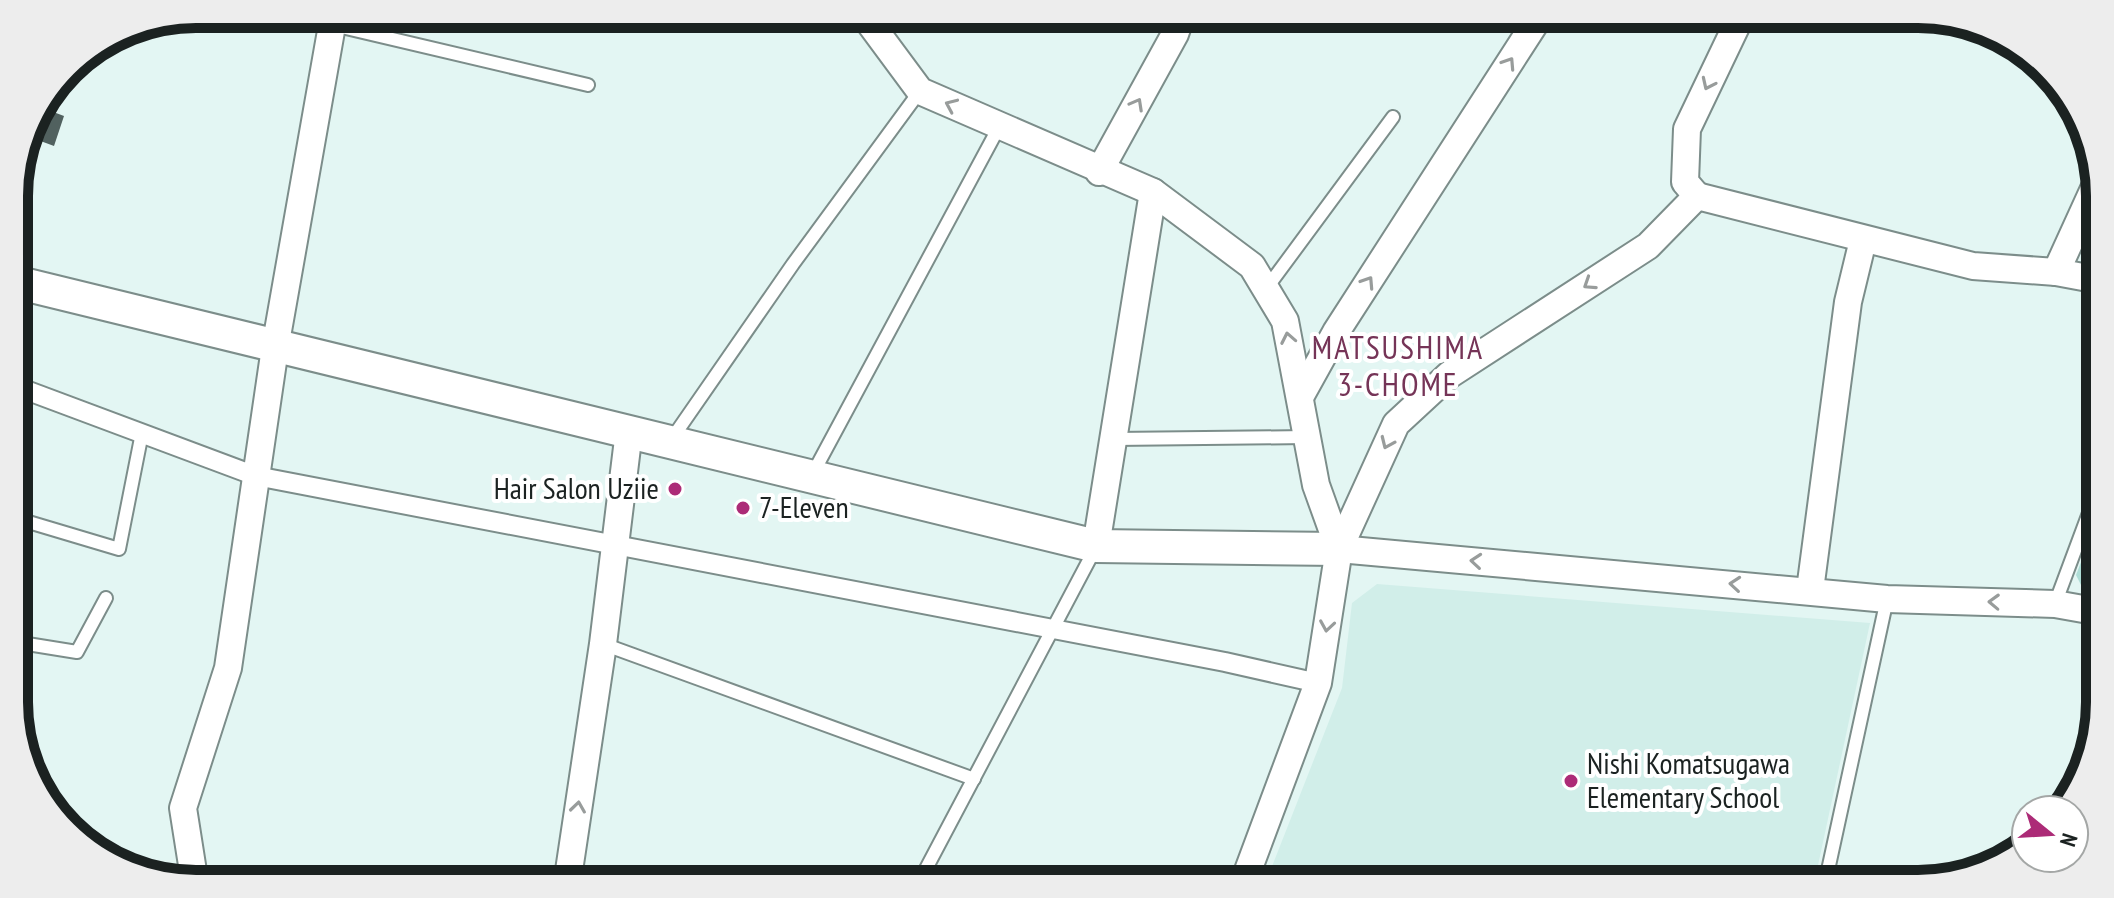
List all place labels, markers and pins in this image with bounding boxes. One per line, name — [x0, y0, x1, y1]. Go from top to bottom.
place label: Hair Salon Uziie — [494, 468, 659, 507]
marker: Hair Salon Uziie — [666, 480, 684, 498]
place label: 7-Eleven — [759, 487, 849, 526]
marker: 7-Eleven — [734, 499, 752, 517]
place label: Nishi Komatsugawa Elementary School — [1587, 743, 1790, 816]
marker: Nishi Komatsugawa Elementary School — [1562, 772, 1580, 790]

